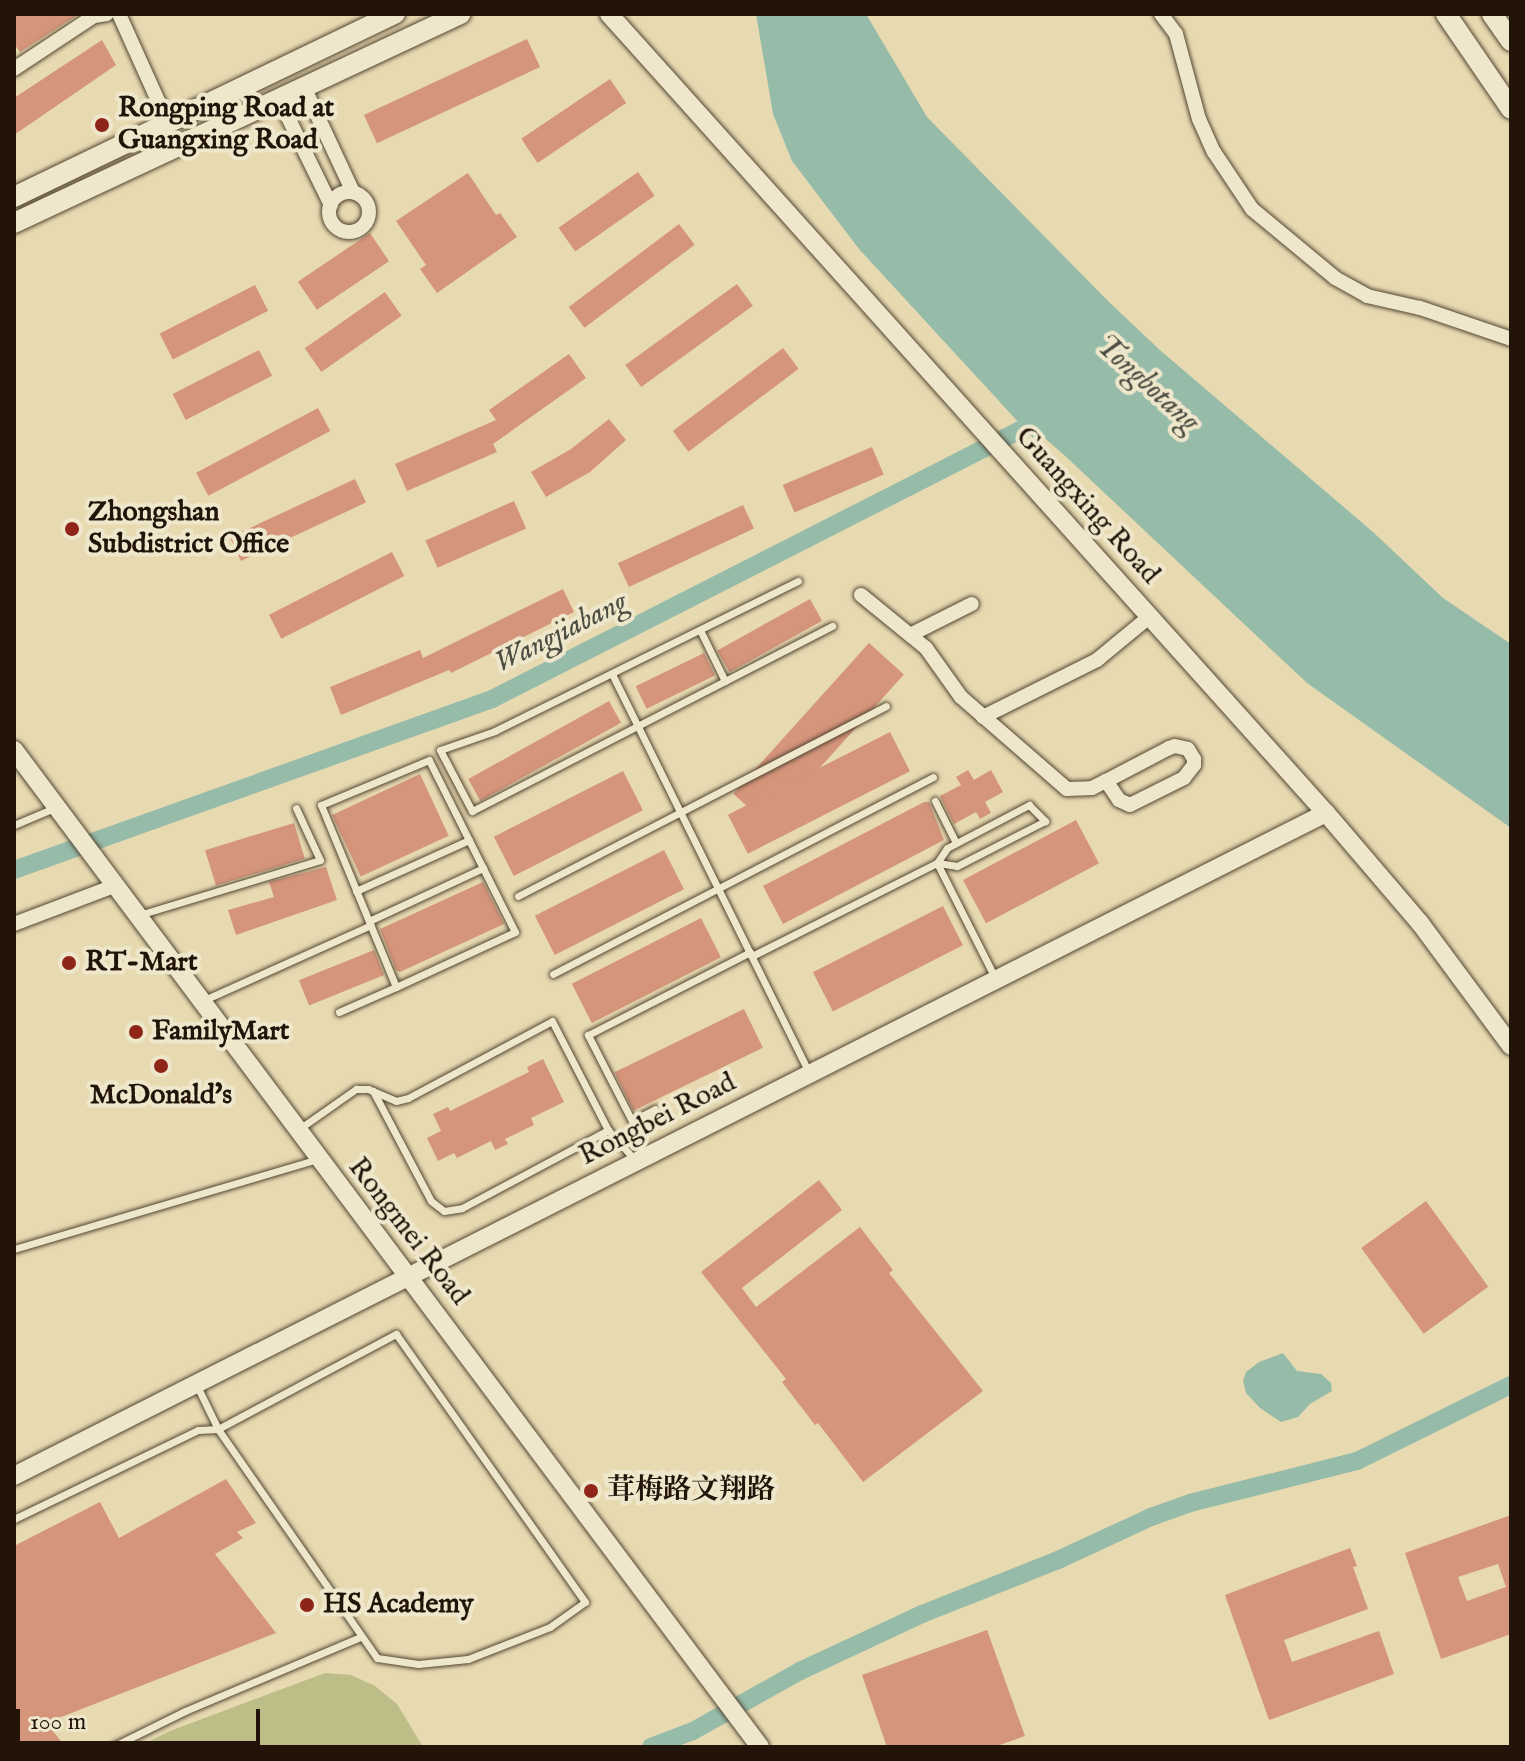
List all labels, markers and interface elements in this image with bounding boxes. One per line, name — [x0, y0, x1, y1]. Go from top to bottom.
place label: Rongping Road at Guangxing Road — [118, 92, 334, 158]
marker: Rongping Road at Guangxing Road — [93, 116, 111, 134]
water label: Tongbotang — [1088, 328, 1206, 440]
street label: Guangxing Road — [1008, 421, 1166, 591]
place label: Zhongshan Subdistrict Office — [88, 496, 289, 562]
marker: Zhongshan Subdistrict Office — [63, 520, 81, 538]
water label: Wangjiabang — [489, 584, 633, 682]
place label: RT-Mart — [85, 946, 197, 980]
marker: RT-Mart — [60, 954, 78, 972]
place label: FamilyMart — [152, 1015, 289, 1049]
marker: FamilyMart — [127, 1023, 145, 1041]
marker: McDonald's — [152, 1057, 170, 1075]
street label: Rongbei Road — [574, 1066, 742, 1174]
place label: McDonald's — [90, 1079, 232, 1113]
street label: Rongmei Road — [340, 1152, 476, 1312]
place label: 茸梅路文翔路 — [607, 1474, 775, 1508]
marker: 茸梅路文翔路 — [582, 1482, 600, 1500]
place label: HS Academy — [323, 1588, 474, 1622]
marker: HS Academy — [298, 1596, 316, 1614]
scale bar — [20, 1693, 264, 1743]
text: 100 m — [30, 1707, 86, 1738]

